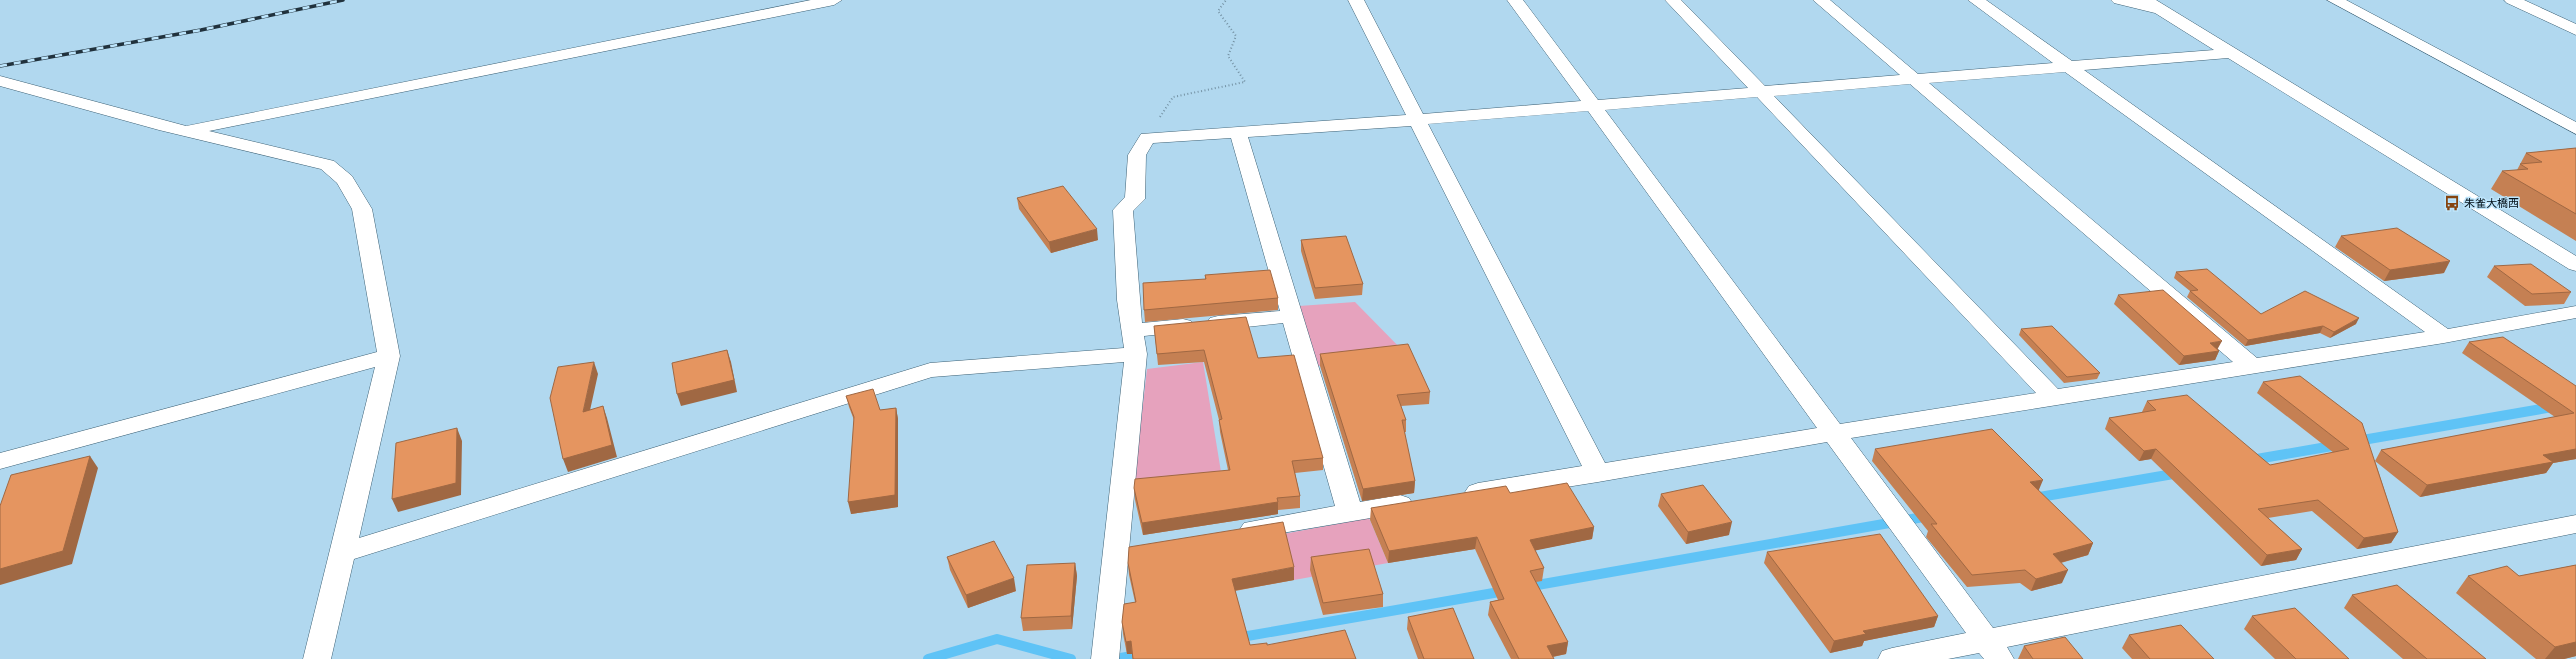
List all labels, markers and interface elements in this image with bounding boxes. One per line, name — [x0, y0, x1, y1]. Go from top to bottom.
bus stop icon: 朱雀大橋西 — [2443, 194, 2461, 212]
place label: 朱雀大橋西 — [2464, 197, 2519, 210]

